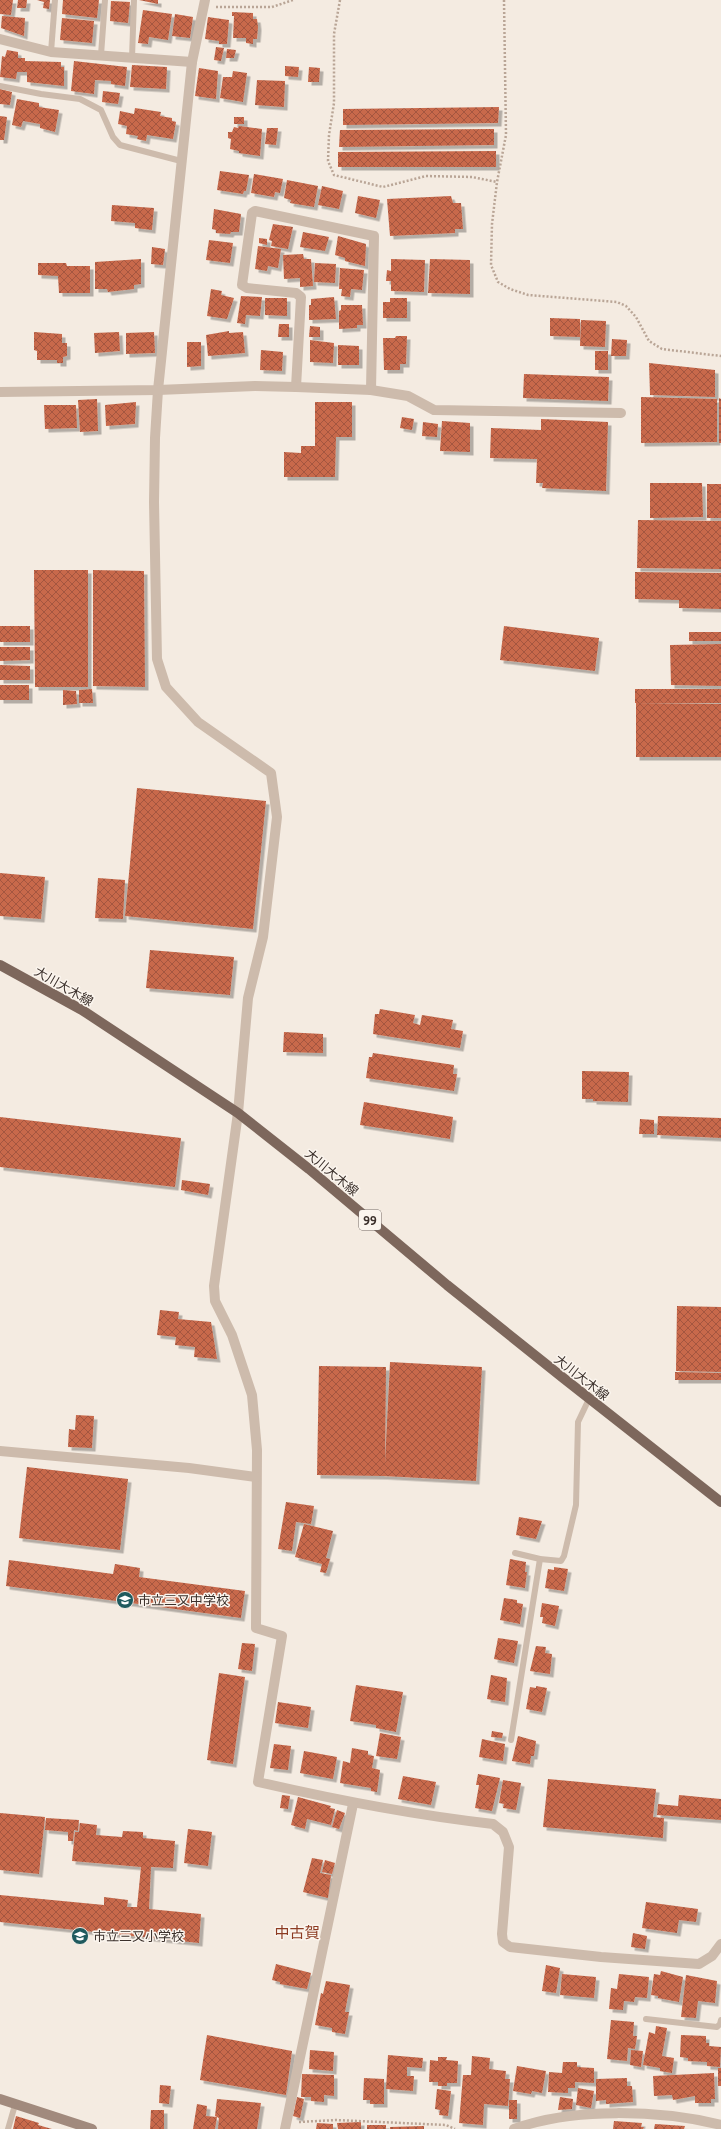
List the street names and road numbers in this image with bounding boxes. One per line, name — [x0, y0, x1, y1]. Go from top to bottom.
street label: 大川大木線 — [32, 964, 96, 1008]
street label: 大川大木線 — [303, 1146, 361, 1198]
road number: 99 — [359, 1210, 381, 1230]
street label: 大川大木線 — [552, 1351, 612, 1403]

